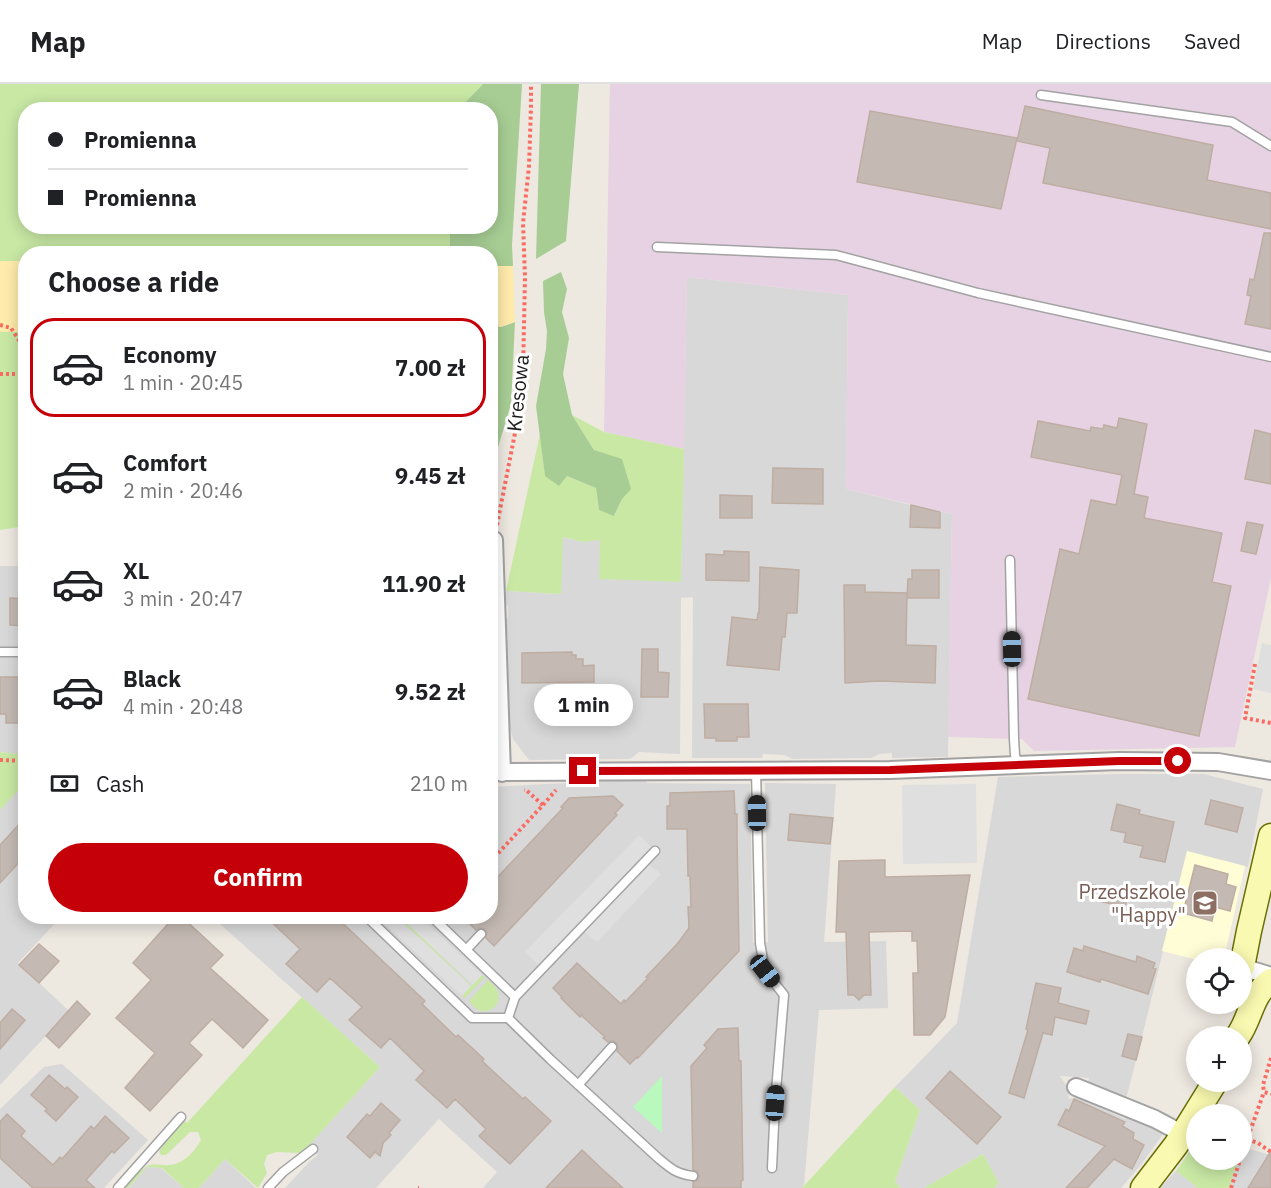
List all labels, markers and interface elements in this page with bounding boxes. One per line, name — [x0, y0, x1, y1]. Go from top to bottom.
text: Map — [30, 23, 86, 60]
text: Map — [982, 27, 1022, 55]
text: Directions — [1055, 27, 1151, 55]
text: Saved — [1184, 27, 1241, 55]
text: Promienna — [84, 125, 196, 154]
text: Promienna — [84, 183, 196, 212]
text: Choose a ride — [48, 264, 219, 299]
text: Economy — [123, 340, 217, 369]
icon: car — [51, 341, 105, 395]
text: 7.00 zł — [395, 353, 465, 382]
street label: Kresowa — [500, 353, 535, 433]
text: 1 min · 20:45 — [123, 369, 243, 396]
text: Comfort — [123, 448, 207, 477]
icon: car — [51, 449, 105, 503]
text: 9.45 zł — [395, 461, 465, 490]
text: 2 min · 20:46 — [123, 477, 243, 504]
text: XL — [123, 556, 149, 585]
icon: car — [51, 557, 105, 611]
text: 11.90 zł — [382, 569, 465, 598]
text: 3 min · 20:47 — [123, 585, 243, 612]
car — [1003, 631, 1021, 667]
text: Black — [123, 664, 181, 693]
icon: car — [51, 665, 105, 719]
text: 9.52 zł — [395, 677, 465, 706]
callout: 1 min — [534, 684, 632, 726]
text: 1 min — [557, 691, 610, 718]
text: 4 min · 20:48 — [123, 693, 243, 720]
route start — [1164, 747, 1191, 774]
route end — [569, 757, 596, 784]
icon: cash — [48, 767, 81, 800]
text: Cash — [96, 769, 145, 798]
text: 210 m — [410, 770, 468, 797]
car — [748, 795, 766, 831]
button: Confirm — [48, 843, 468, 912]
place label: Przedszkole "Happy" — [1078, 878, 1186, 928]
school or university icon: Przedszkole "Happy" — [1190, 888, 1220, 918]
map controls — [1186, 948, 1252, 1170]
button: locate — [1186, 948, 1252, 1014]
car — [747, 951, 783, 991]
button: + — [1186, 1026, 1252, 1092]
car — [765, 1084, 785, 1122]
button: − — [1186, 1104, 1252, 1170]

